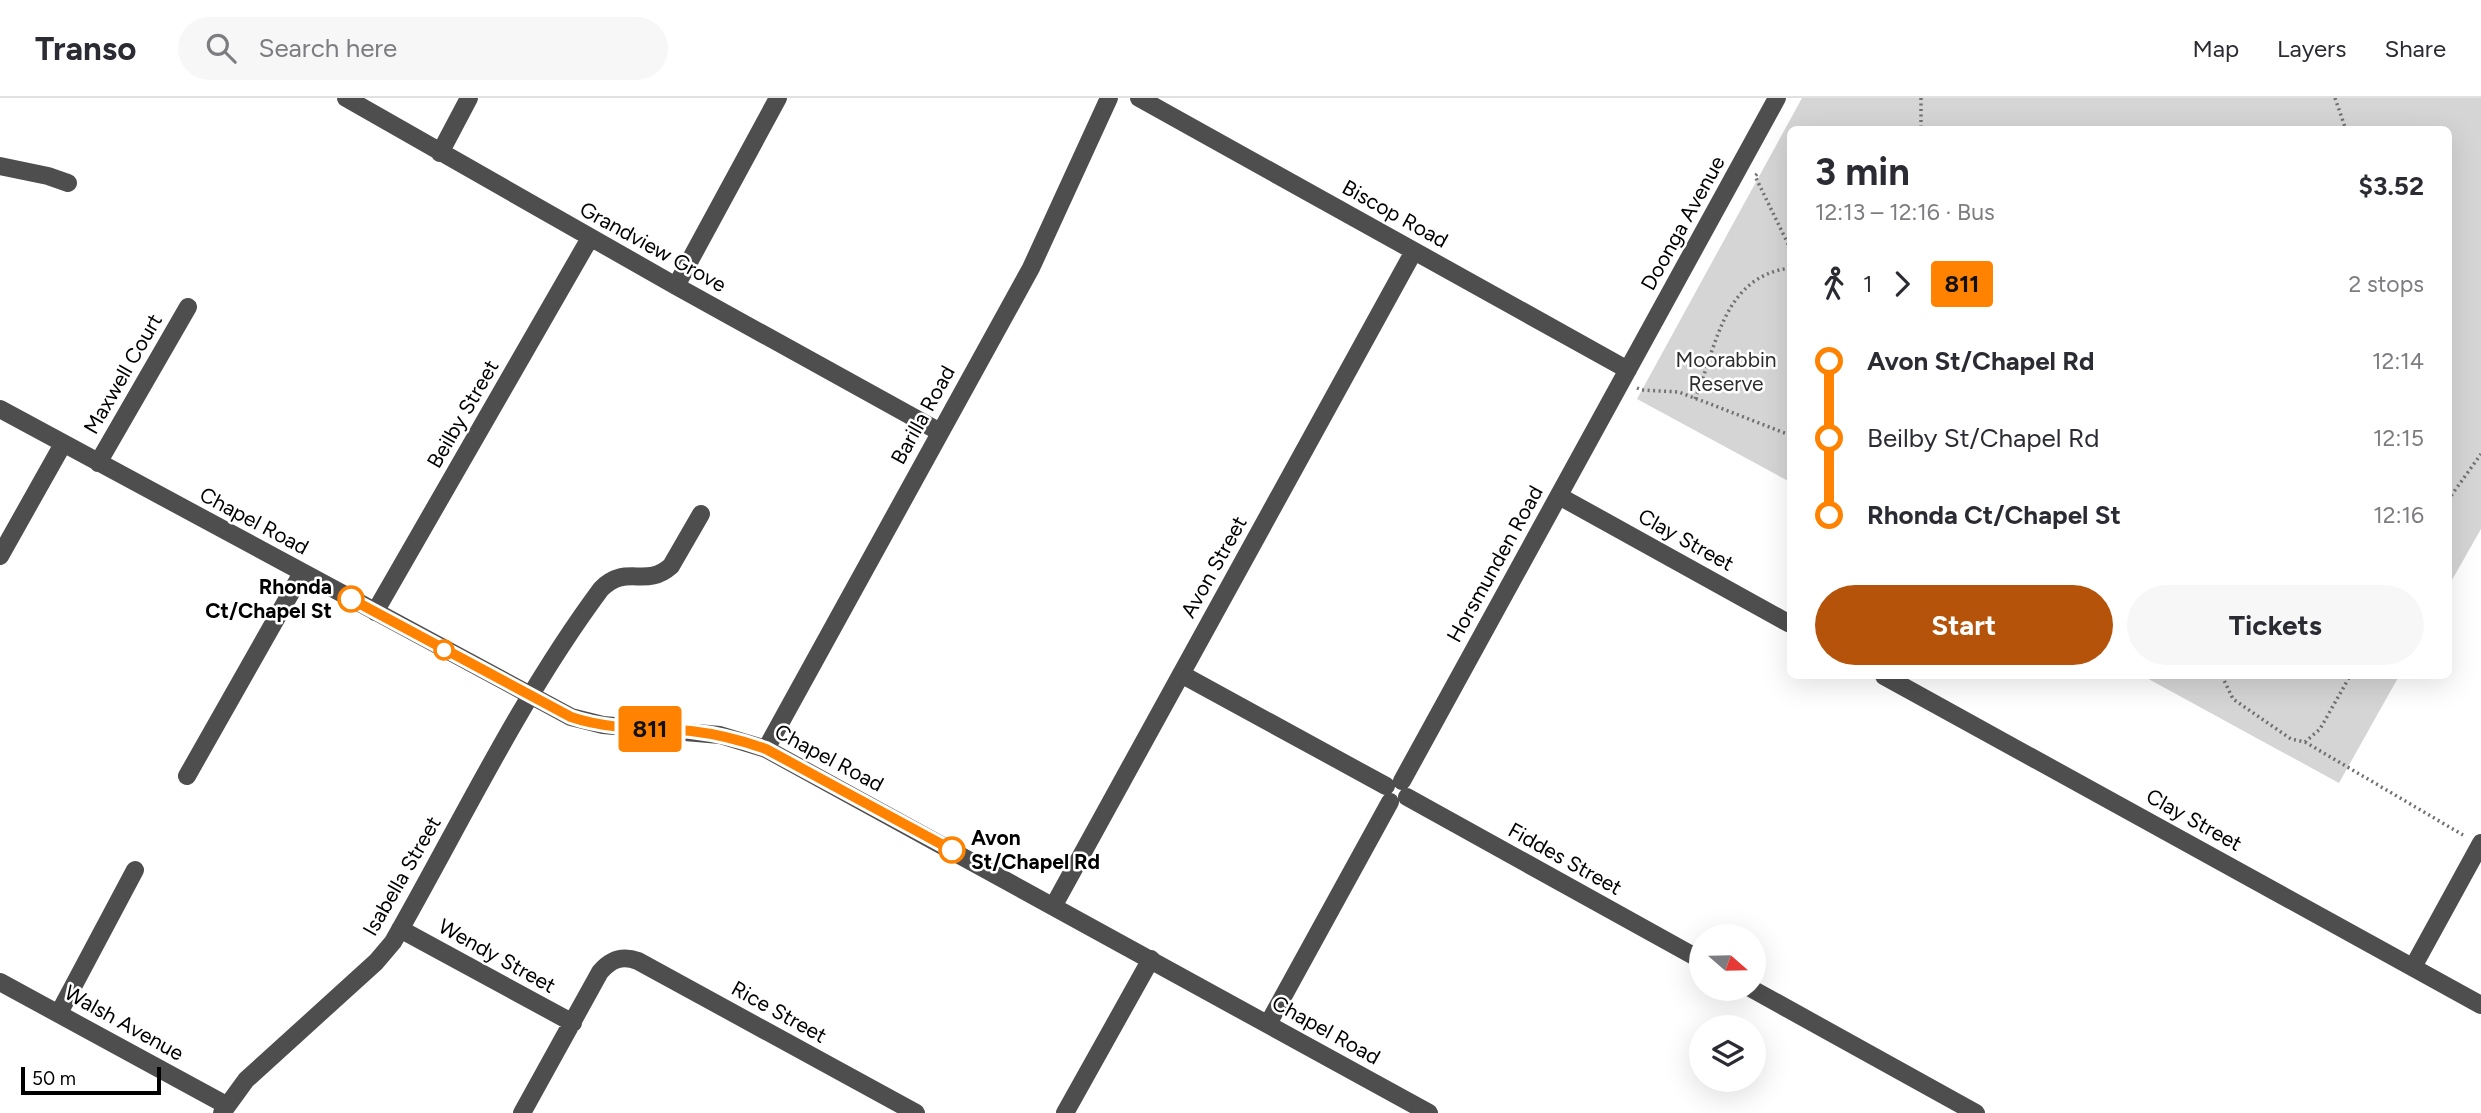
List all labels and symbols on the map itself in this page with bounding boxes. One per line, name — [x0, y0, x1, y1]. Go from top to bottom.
street label: Doonga Avenue — [1635, 151, 1730, 294]
street label: Biscop Road — [1338, 174, 1452, 253]
street label: Grandview Grove — [576, 196, 731, 297]
street label: Maxwell Court — [78, 309, 167, 438]
park label: Moorabbin Reserve — [1675, 347, 1777, 396]
street label: Beilby Street — [422, 355, 504, 472]
street label: Barilla Road — [885, 361, 960, 468]
street label: Chapel Road — [196, 481, 313, 560]
street label: Horsmunden Road — [1441, 481, 1548, 646]
street label: Clay Street — [1634, 503, 1738, 576]
street label: Avon Street — [1175, 511, 1252, 622]
place label: Rhonda Ct/Chapel St — [205, 574, 332, 623]
marker: Rhonda Ct/Chapel St — [338, 586, 364, 612]
unlabelled marker — [434, 640, 454, 660]
line badge: 811 — [610, 706, 690, 752]
street label: Chapel Road — [771, 718, 888, 797]
street label: Clay Street — [2142, 783, 2246, 856]
street label: Isabella Street — [357, 811, 446, 940]
street label: Fiddes Street — [1504, 817, 1627, 900]
place label: Avon St/Chapel Rd — [971, 825, 1100, 874]
marker: Avon St/Chapel Rd — [939, 837, 965, 863]
street label: Wendy Street — [434, 913, 560, 998]
north arrow — [1689, 924, 1766, 1001]
street label: Rice Street — [727, 975, 831, 1048]
street label: Walsh Avenue — [60, 980, 188, 1066]
street label: Chapel Road — [1268, 990, 1385, 1069]
scale bar — [21, 1064, 161, 1096]

